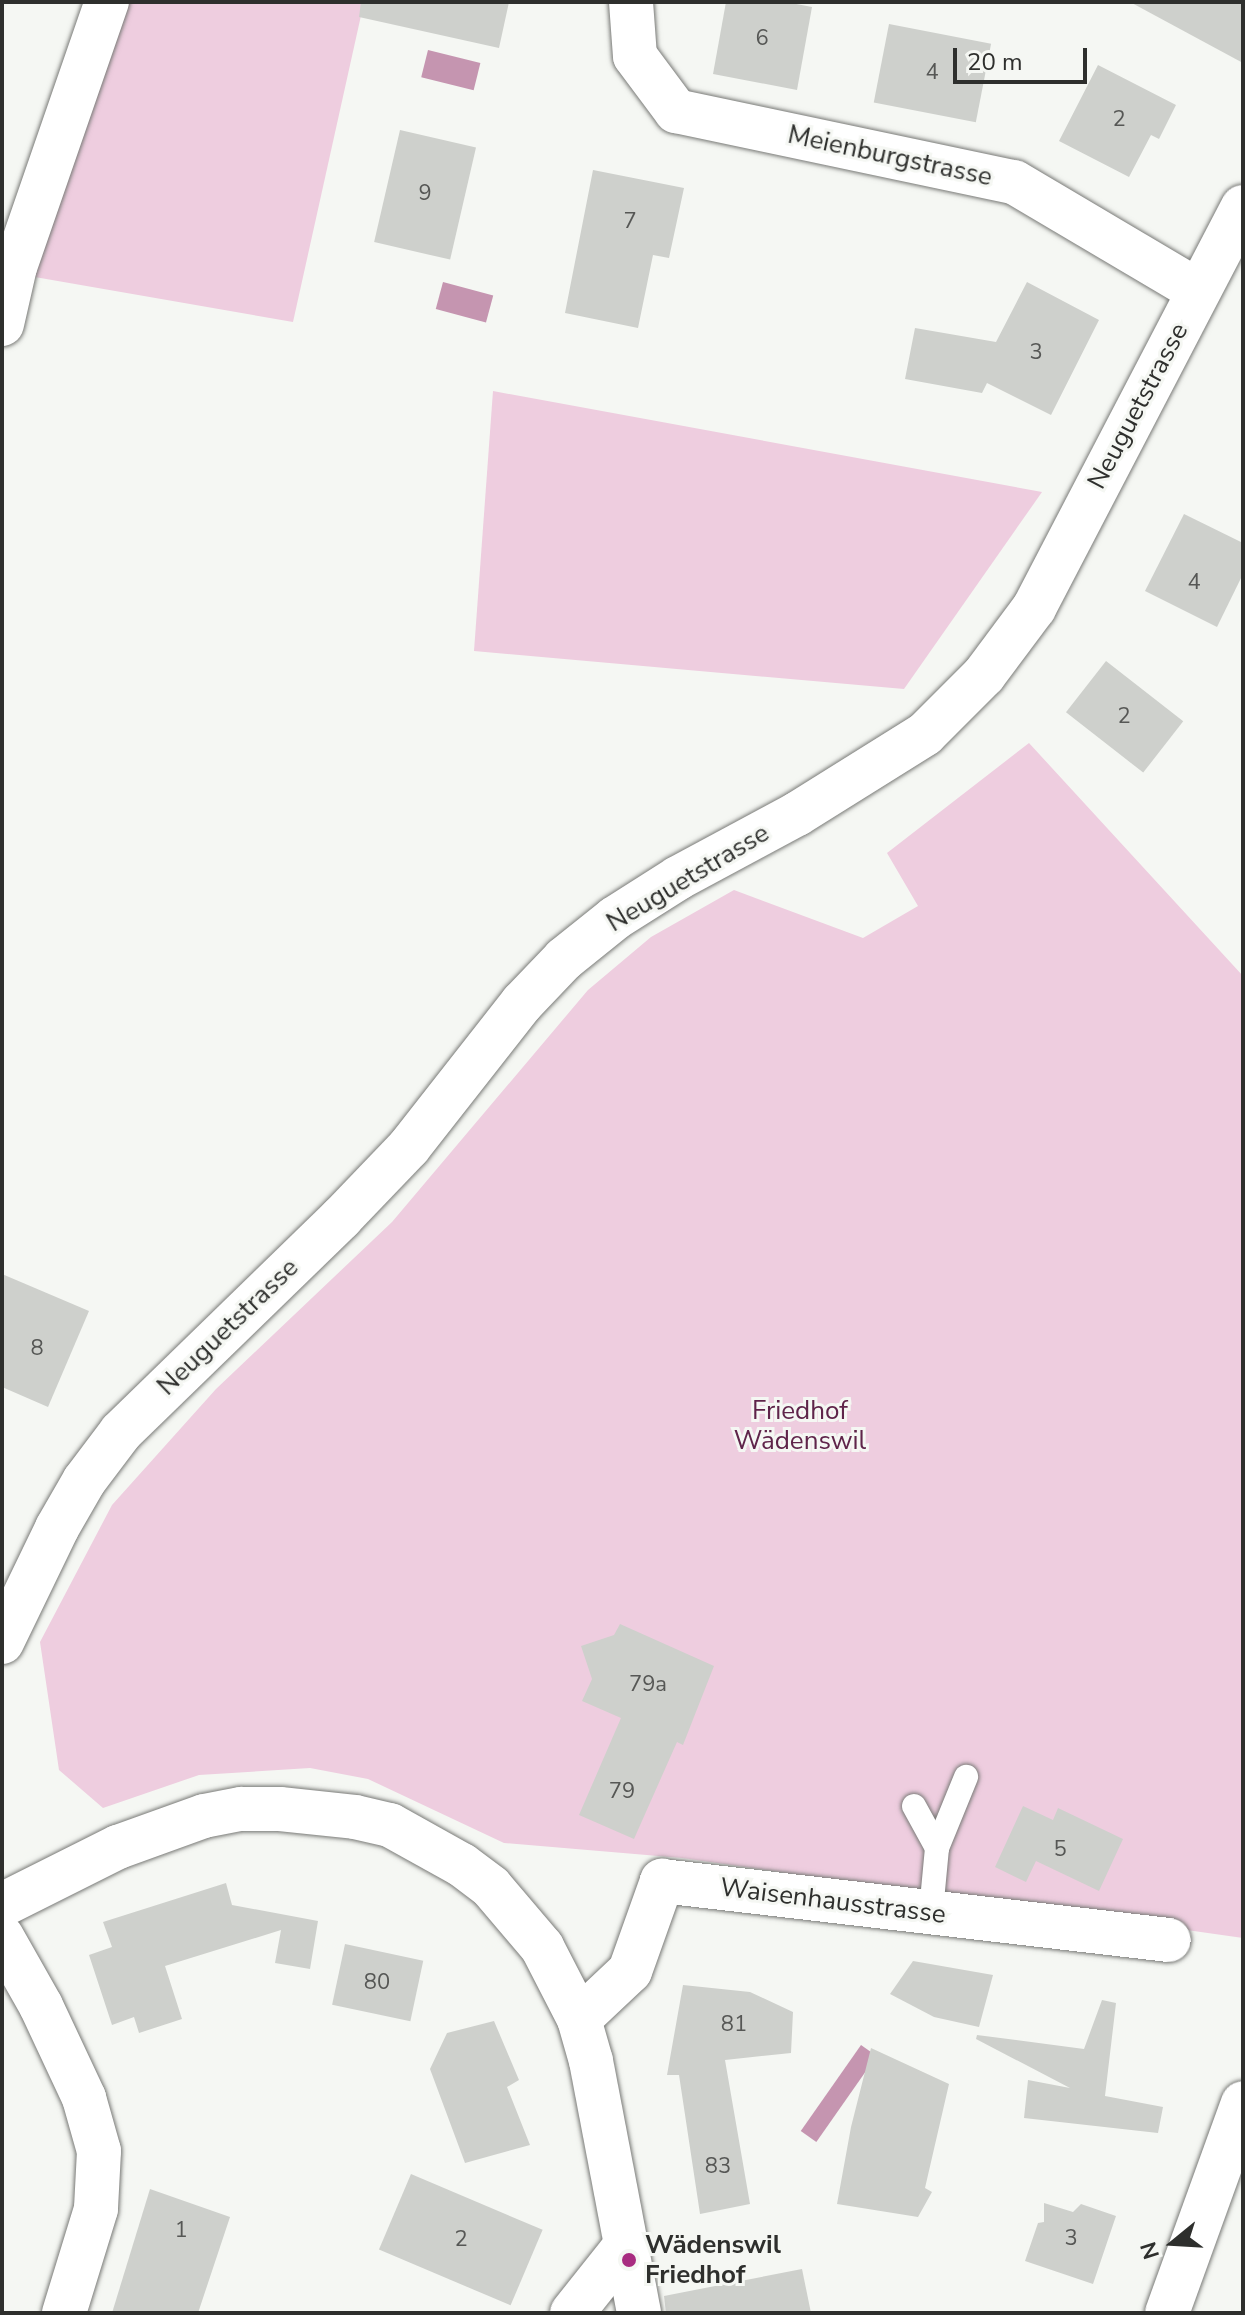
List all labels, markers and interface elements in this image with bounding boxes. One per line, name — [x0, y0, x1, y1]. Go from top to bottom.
house number: 6 — [755, 26, 769, 52]
scale bar — [957, 32, 1091, 82]
text: 20 m — [967, 46, 1023, 78]
house number: 4 — [925, 60, 939, 86]
house number: 2 — [1112, 107, 1126, 133]
street label: Meienburgstrasse — [785, 119, 995, 193]
house number: 9 — [418, 181, 432, 207]
house number: 7 — [623, 209, 637, 235]
street label: Neuguetstrasse — [1081, 318, 1195, 494]
house number: 3 — [1029, 340, 1043, 366]
house number: 4 — [1187, 570, 1201, 596]
house number: 2 — [1117, 704, 1131, 730]
street label: Neuguetstrasse — [601, 817, 775, 939]
street label: Neuguetstrasse — [151, 1252, 305, 1402]
house number: 8 — [30, 1336, 44, 1362]
park label: Friedhof Wädenswil — [734, 1395, 866, 1456]
house number: 79a — [629, 1672, 667, 1698]
house number: 79 — [609, 1779, 635, 1805]
house number: 5 — [1053, 1837, 1067, 1863]
street label: Waisenhausstrasse — [718, 1872, 948, 1930]
house number: 80 — [364, 1970, 390, 1996]
house number: 81 — [721, 2012, 747, 2038]
house number: 83 — [705, 2154, 731, 2180]
north arrow — [1133, 2203, 1213, 2283]
house number: 1 — [174, 2218, 188, 2244]
house number: 3 — [1064, 2226, 1078, 2252]
house number: 2 — [454, 2227, 468, 2253]
place label: Wädenswil Friedhof — [645, 2229, 781, 2290]
text: N — [1133, 2238, 1167, 2263]
marker: Wädenswil Friedhof — [620, 2251, 638, 2269]

